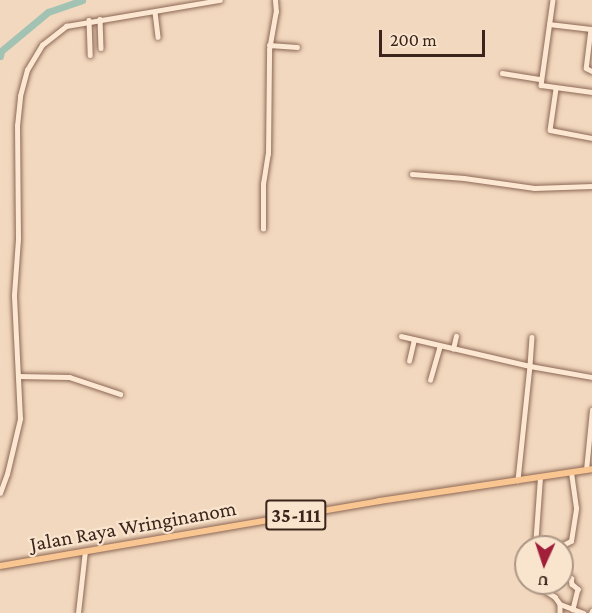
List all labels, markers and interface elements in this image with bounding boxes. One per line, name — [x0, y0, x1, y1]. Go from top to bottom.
scale bar — [382, 18, 488, 56]
text: 200 m — [390, 30, 437, 50]
street label: Jalan Raya Wringinanom — [28, 495, 238, 557]
road number: 35-111 — [264, 498, 328, 532]
north arrow — [514, 535, 574, 595]
text: U — [537, 573, 549, 590]

